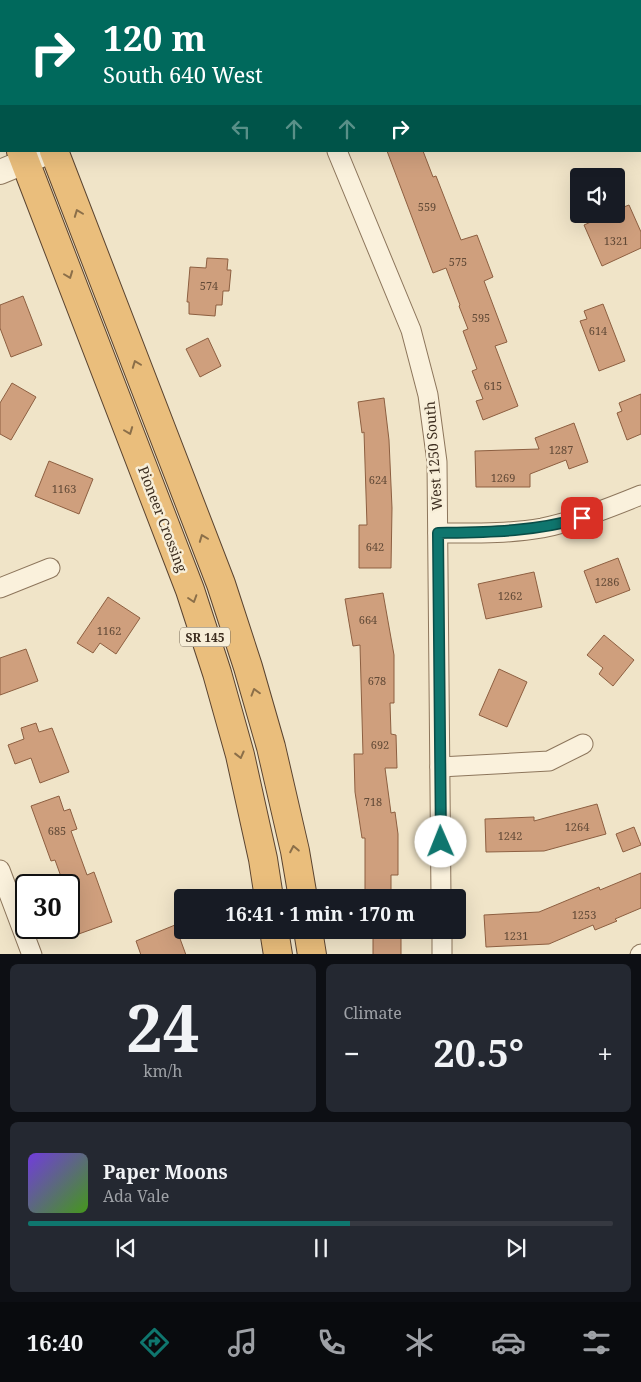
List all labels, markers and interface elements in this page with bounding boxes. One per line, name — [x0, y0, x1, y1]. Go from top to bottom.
text: 120 m — [103, 14, 206, 61]
icon: right — [20, 20, 85, 85]
text: South 640 West — [103, 59, 263, 89]
icon: left — [227, 115, 255, 143]
icon: ahead — [280, 115, 308, 143]
icon: ahead — [333, 115, 361, 143]
icon: right — [386, 115, 414, 143]
map controls — [570, 168, 625, 223]
button: sound — [570, 168, 625, 223]
house number: 559 — [418, 199, 436, 214]
one-way arrow — [74, 209, 84, 218]
house number: 1321 — [604, 233, 628, 248]
house number: 575 — [449, 254, 467, 269]
one-way arrow — [63, 270, 73, 278]
house number: 574 — [200, 278, 218, 293]
house number: 595 — [472, 310, 490, 325]
house number: 614 — [589, 323, 607, 338]
one-way arrow — [132, 361, 142, 369]
house number: 615 — [484, 378, 502, 393]
street label: West 1250 South — [420, 401, 446, 511]
one-way arrow — [122, 426, 133, 435]
house number: 1287 — [549, 442, 573, 457]
street label: Pioneer Crossing — [134, 463, 192, 575]
house number: 1269 — [491, 470, 515, 485]
house number: 624 — [369, 472, 387, 487]
house number: 1163 — [52, 481, 76, 496]
pin — [561, 497, 603, 539]
icon: arrive — [568, 504, 596, 532]
one-way arrow — [199, 534, 209, 543]
house number: 642 — [366, 539, 384, 554]
house number: 1286 — [595, 574, 619, 589]
house number: 1262 — [498, 588, 522, 603]
one-way arrow — [187, 595, 197, 603]
house number: 664 — [359, 612, 377, 627]
house number: 1162 — [97, 623, 121, 638]
road number: SR 145 — [180, 628, 230, 646]
house number: 678 — [368, 673, 386, 688]
one-way arrow — [250, 687, 261, 696]
house number: 692 — [371, 737, 389, 752]
one-way arrow — [234, 750, 245, 759]
house number: 718 — [364, 794, 382, 809]
position arrow — [414, 815, 466, 867]
house number: 1264 — [565, 819, 589, 834]
house number: 685 — [48, 823, 66, 838]
house number: 1242 — [498, 828, 522, 843]
one-way arrow — [290, 845, 300, 854]
speed limit sign: 30 — [15, 874, 80, 939]
text: 16:41 · 1 min · 170 m — [225, 901, 415, 927]
house number: 1253 — [572, 907, 596, 922]
house number: 1231 — [504, 928, 528, 943]
text: 24 — [126, 983, 199, 1071]
text: Climate — [344, 1002, 402, 1024]
text: 20.5° — [433, 1026, 524, 1078]
text: − — [344, 1034, 360, 1072]
text: + — [597, 1034, 613, 1072]
text: km/h — [143, 1060, 182, 1082]
text: Paper Moons — [103, 1159, 228, 1185]
text: Ada Vale — [103, 1185, 169, 1207]
icon: previous — [112, 1234, 140, 1262]
icon: pause — [307, 1234, 335, 1262]
icon: next — [502, 1234, 530, 1262]
icon: directions — [137, 1325, 172, 1360]
icon: music — [225, 1325, 260, 1360]
icon: phone — [314, 1325, 349, 1360]
icon: climate — [402, 1325, 437, 1360]
icon: car — [491, 1325, 526, 1360]
icon: filters — [579, 1325, 614, 1360]
text: 16:40 — [27, 1327, 83, 1357]

